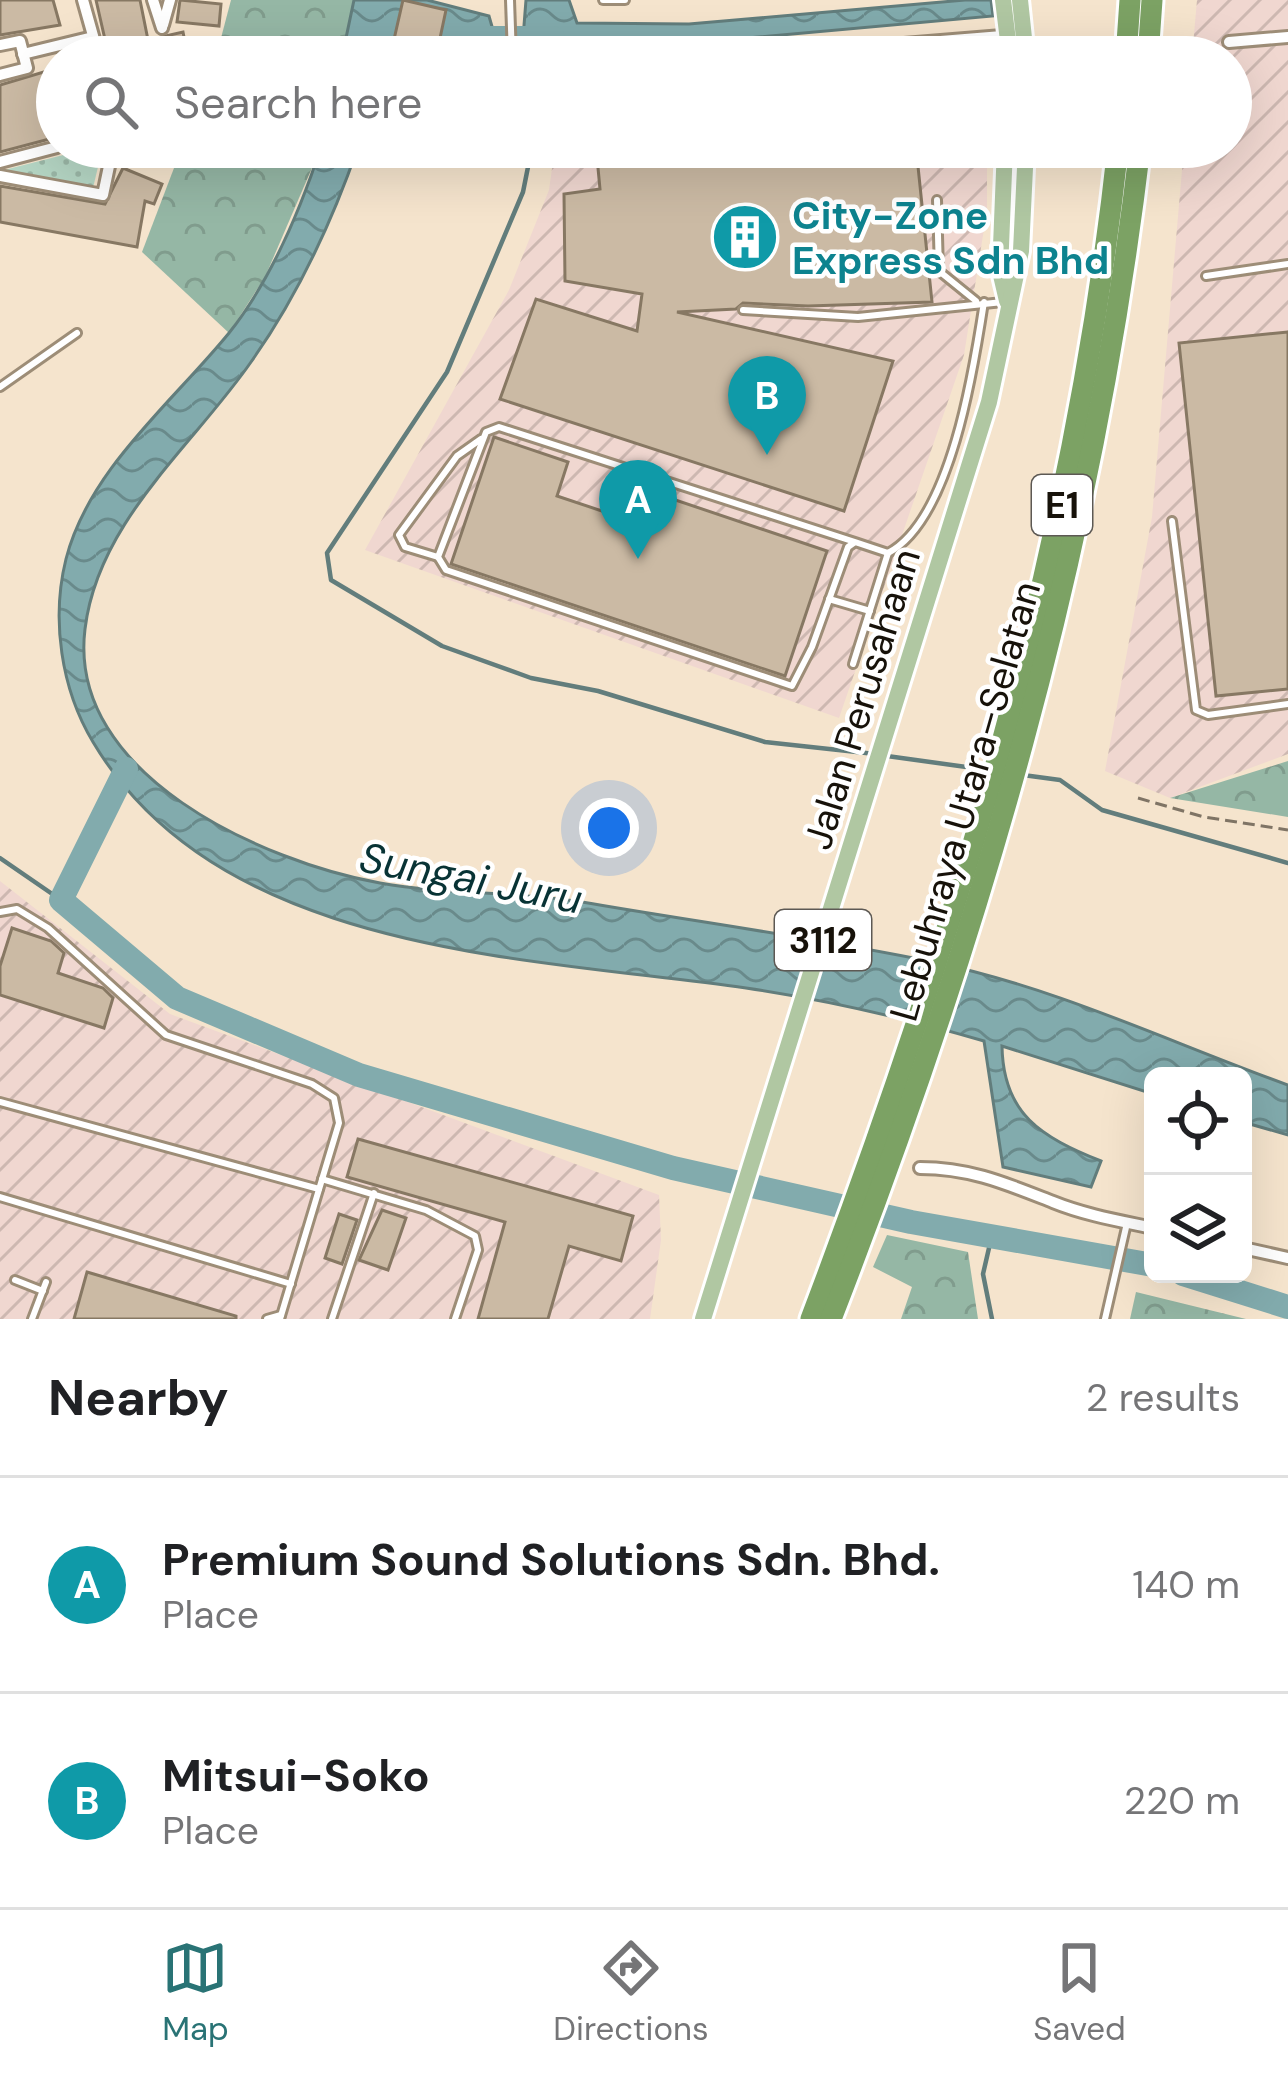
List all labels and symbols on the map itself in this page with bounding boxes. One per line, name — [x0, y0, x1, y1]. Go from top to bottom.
place label: City-Zone Express Sdn Bhd — [792, 190, 1109, 286]
building icon: City-Zone Express Sdn Bhd — [710, 202, 780, 272]
pin: B — [728, 356, 806, 455]
pin: A — [599, 460, 677, 559]
road number: E1 — [1032, 475, 1092, 535]
street label: Jalan Perusahaan — [792, 542, 932, 856]
street label: Lebuhraya Utara–Selatan — [878, 575, 1052, 1027]
your location — [579, 798, 639, 858]
water label: Sungai Juru — [355, 829, 587, 927]
road number: 3112 — [775, 910, 871, 970]

